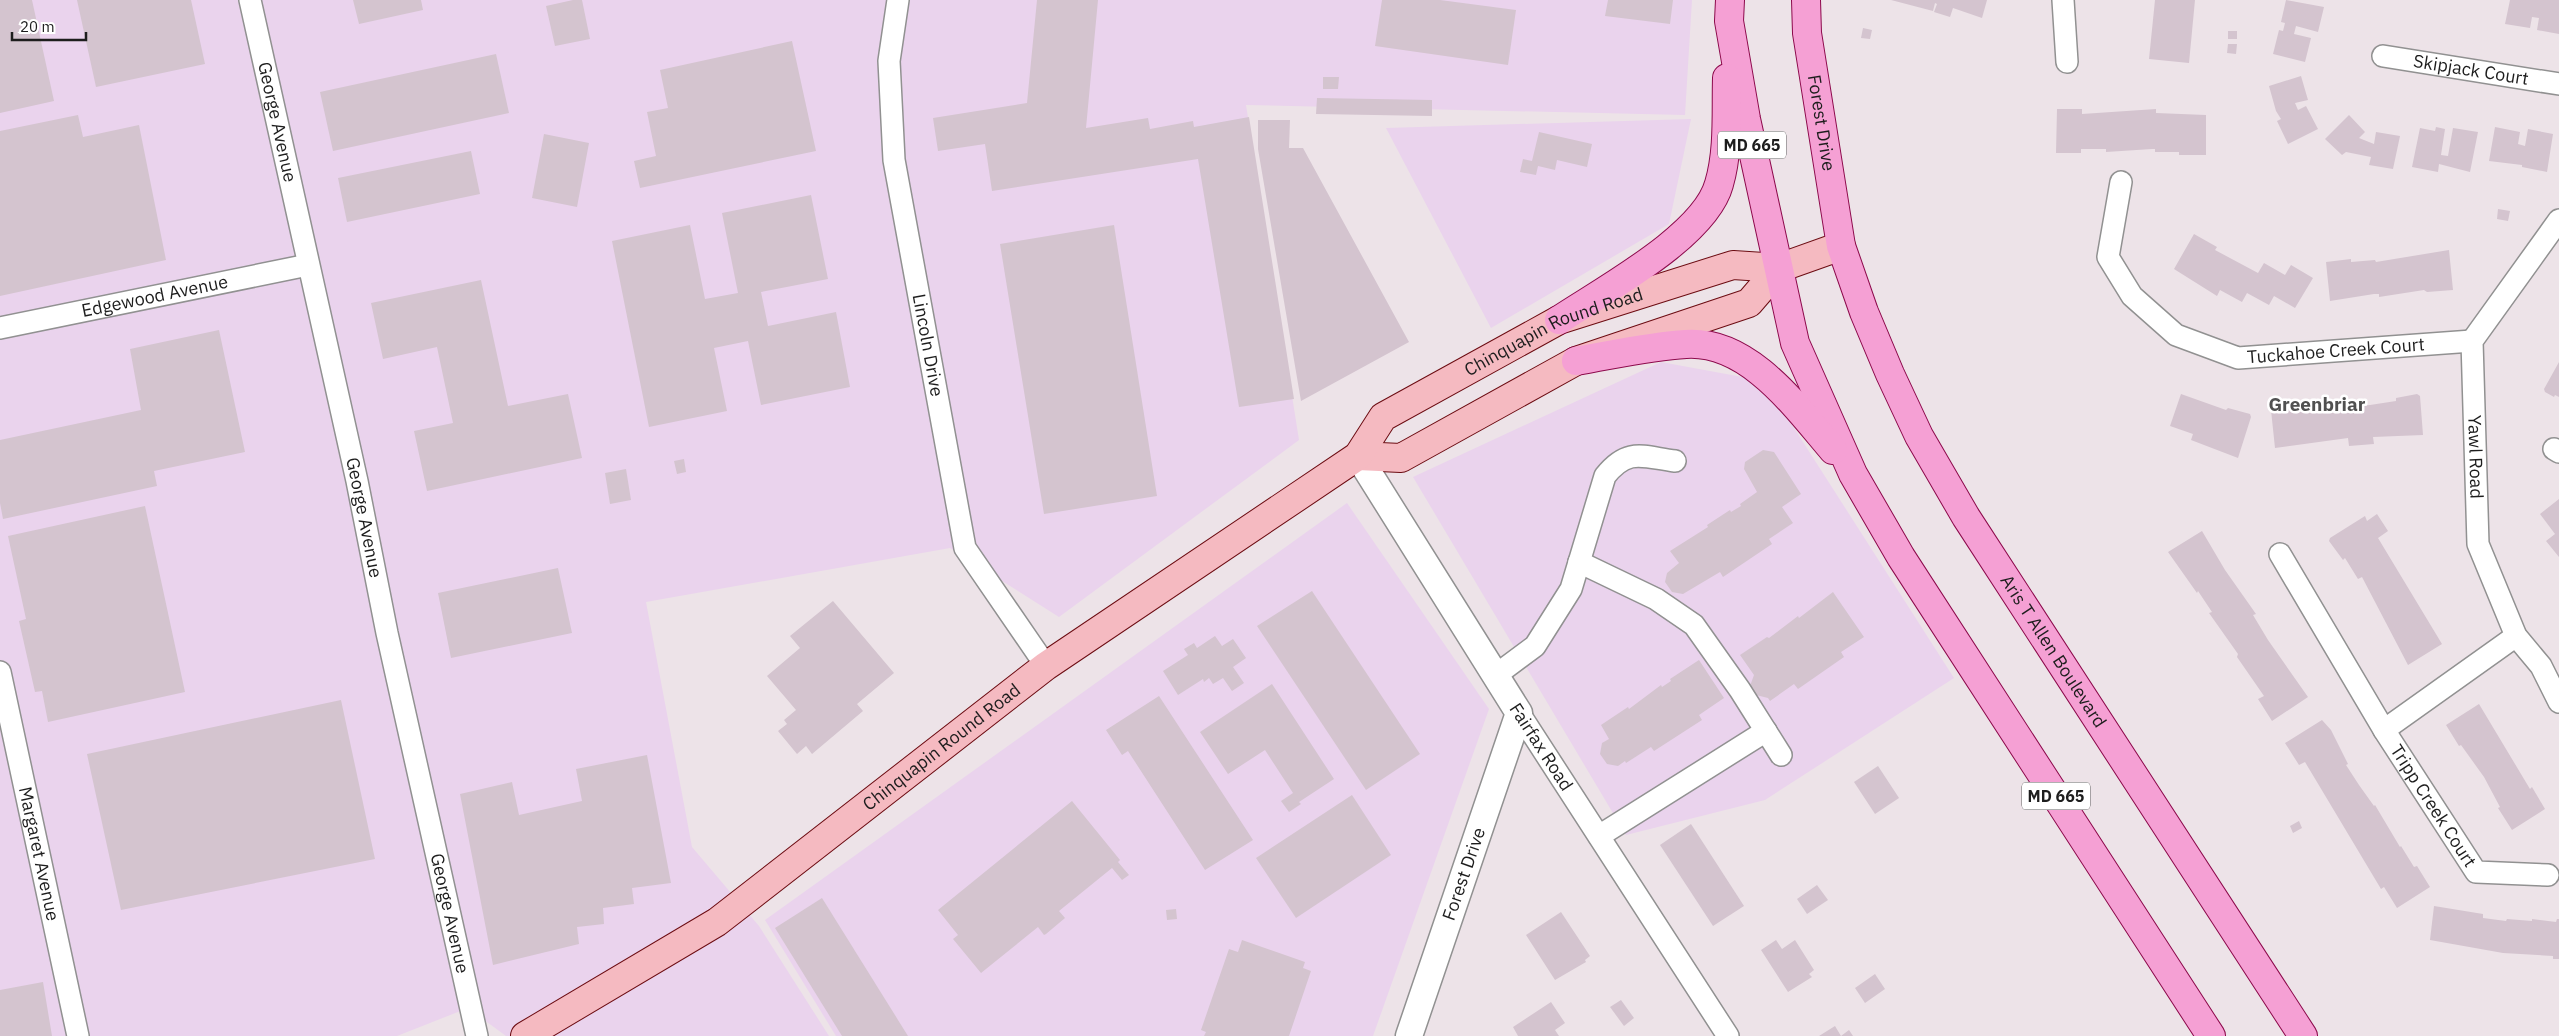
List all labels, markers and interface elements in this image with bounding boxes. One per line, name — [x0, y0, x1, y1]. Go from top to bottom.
scale bar — [12, 10, 86, 42]
text: 20 m — [20, 17, 55, 36]
street label: Skipjack Court — [2412, 49, 2530, 90]
street label: George Avenue — [253, 60, 302, 184]
street label: Forest Drive — [1803, 73, 1841, 173]
road number: MD 665 — [1718, 132, 1786, 158]
street label: Edgewood Avenue — [80, 270, 230, 322]
street label: Chinquapin Round Road — [1460, 282, 1646, 381]
street label: Lincoln Drive — [908, 292, 949, 398]
street label: Tuckahoe Creek Court — [2246, 332, 2425, 368]
district label: Greenbriar — [2268, 392, 2366, 416]
street label: Yawl Road — [2463, 415, 2489, 499]
street label: George Avenue — [341, 455, 388, 580]
street label: Aris T Allen Boulevard — [1996, 570, 2112, 732]
street label: Chinquapin Round Road — [858, 678, 1025, 815]
street label: Fairfax Road — [1504, 698, 1578, 795]
street label: Tripp Creek Court — [2386, 740, 2482, 871]
road number: MD 665 — [2022, 782, 2090, 809]
street label: Margaret Avenue — [14, 785, 65, 923]
street label: Forest Drive — [1437, 824, 1490, 923]
street label: George Avenue — [426, 851, 475, 976]

